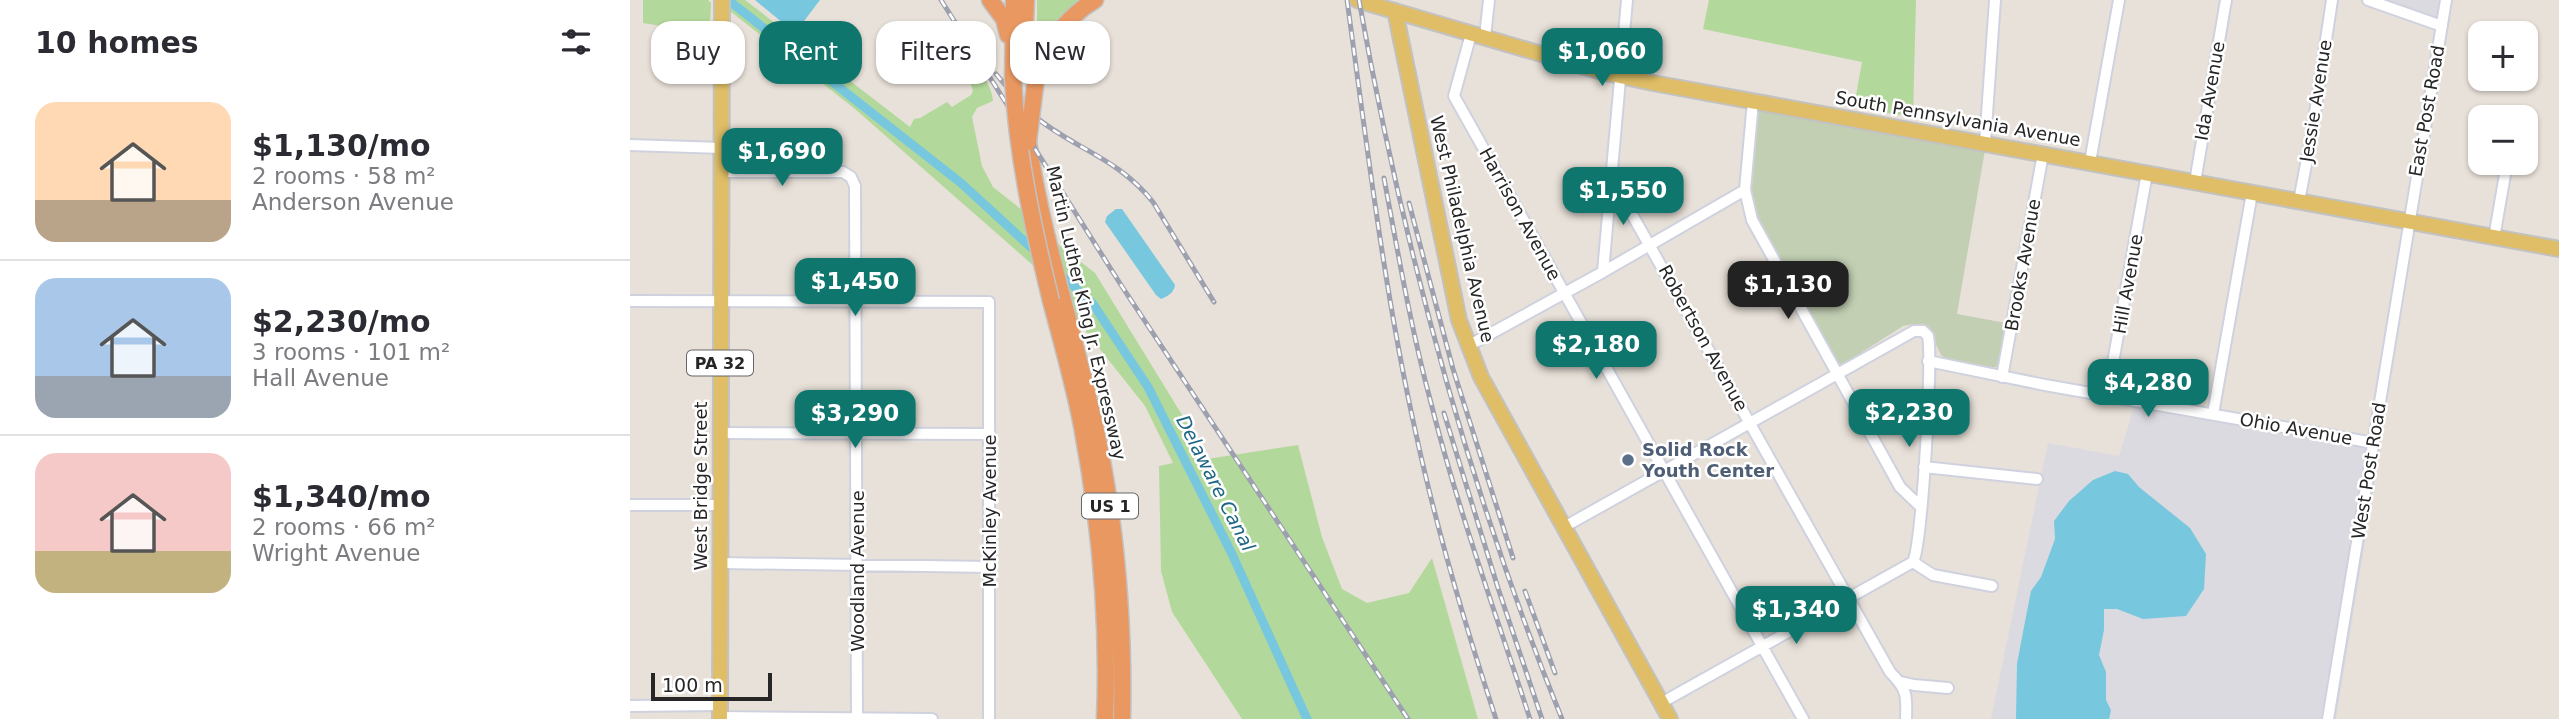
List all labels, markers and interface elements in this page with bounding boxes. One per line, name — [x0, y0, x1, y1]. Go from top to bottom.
chip: Buy — [651, 21, 745, 84]
chip: Rent — [759, 21, 862, 84]
chip: Filters — [876, 21, 996, 84]
chip: New — [1010, 21, 1110, 84]
map controls — [2468, 21, 2538, 175]
button: + — [2468, 21, 2538, 91]
icon: filters — [557, 23, 595, 61]
text: 10 homes — [35, 25, 199, 60]
pin: $1,060 — [1545, 28, 1659, 88]
text: $1,060 — [1558, 38, 1646, 64]
street label: Jessie Avenue — [2295, 38, 2336, 165]
street label: Ida Avenue — [2190, 40, 2229, 142]
street label: East Post Road — [2405, 44, 2448, 178]
street label: South Pennsylvania Avenue — [1834, 87, 2082, 150]
button: − — [2468, 105, 2538, 175]
street label: West Philadelphia Avenue — [1426, 113, 1499, 344]
text: $1,130/mo — [252, 128, 431, 163]
pin: $1,690 — [725, 128, 839, 188]
icon: home — [91, 130, 175, 214]
text: $1,690 — [738, 138, 826, 164]
street label: Harrison Avenue — [1475, 144, 1566, 284]
text: 2 rooms · 58 m² — [252, 163, 436, 189]
street label: Martin Luther King Jr. Expressway — [1042, 164, 1131, 462]
pin: $1,550 — [1566, 168, 1680, 227]
text: $1,550 — [1579, 177, 1667, 203]
text: Anderson Avenue — [252, 189, 454, 215]
street label: Brooks Avenue — [2001, 197, 2044, 333]
street label: Hill Avenue — [2108, 232, 2147, 336]
pin: $1,450 — [798, 258, 912, 318]
street label: Robertson Avenue — [1654, 261, 1752, 415]
pin: $1,130 — [1731, 262, 1845, 321]
text: $1,450 — [811, 268, 899, 294]
text: $1,130 — [1744, 271, 1832, 297]
text: $2,230/mo — [252, 304, 431, 339]
icon: home — [91, 306, 175, 390]
pin: $2,180 — [1539, 322, 1653, 381]
text: $2,180 — [1552, 331, 1640, 357]
text: 3 rooms · 101 m² — [252, 339, 450, 365]
road number: PA 32 — [687, 350, 753, 376]
pin: $4,280 — [2091, 360, 2205, 419]
text: Hall Avenue — [252, 365, 389, 391]
text: $4,280 — [2104, 369, 2192, 395]
pin: $2,230 — [1852, 390, 1966, 449]
pin: $3,290 — [798, 391, 912, 450]
text: $2,230 — [1865, 399, 1953, 425]
text: $3,290 — [811, 400, 899, 426]
street label: West Bridge Street — [690, 401, 711, 571]
street label: West Post Road — [2347, 401, 2390, 541]
street label: Ohio Avenue — [2238, 408, 2354, 449]
water label: Delaware Canal — [1172, 411, 1260, 555]
street label: McKinley Avenue — [979, 435, 1000, 587]
place label: Solid Rock Youth Center — [1641, 439, 1774, 481]
marker: Solid Rock Youth Center — [1620, 452, 1636, 468]
text: $1,340/mo — [252, 479, 431, 514]
icon: home — [91, 481, 175, 565]
street label: Woodland Avenue — [847, 490, 868, 652]
road number: US 1 — [1082, 494, 1138, 519]
text: 2 rooms · 66 m² — [252, 514, 436, 540]
text: Wright Avenue — [252, 540, 421, 566]
pin: $1,340 — [1739, 586, 1853, 646]
text: $1,340 — [1752, 596, 1840, 622]
scale bar — [651, 670, 772, 702]
text: 100 m — [662, 674, 723, 696]

